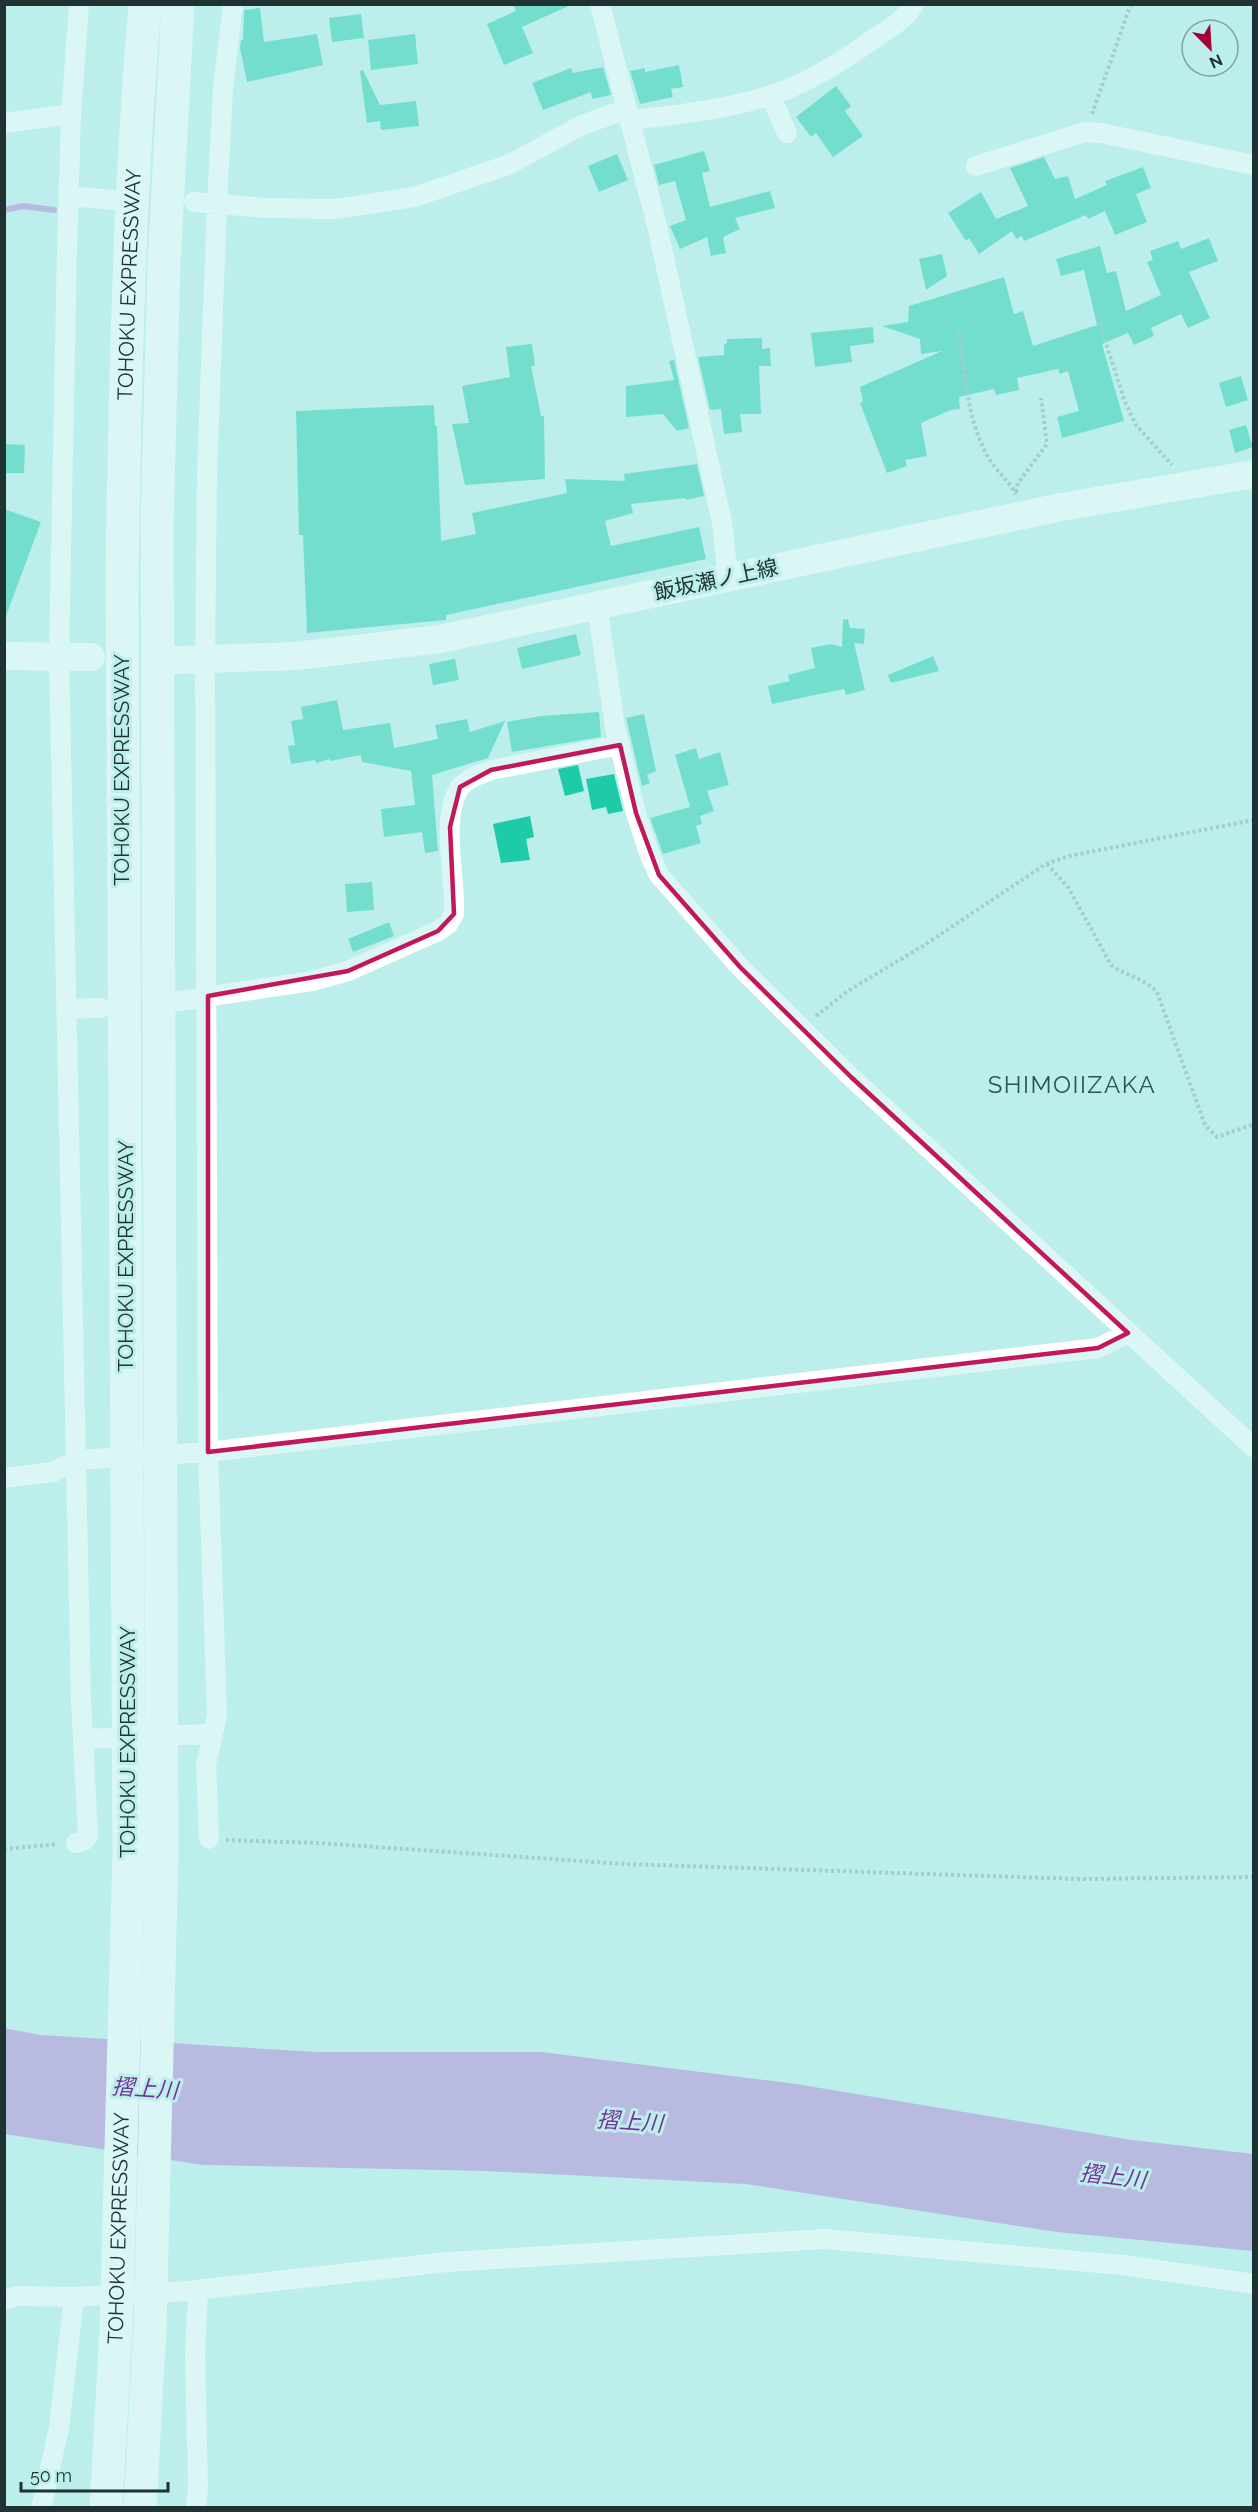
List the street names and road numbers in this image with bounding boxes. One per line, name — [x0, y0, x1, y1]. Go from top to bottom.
street label: TOHOKU EXPRESSWAY — [112, 168, 146, 401]
street label: 飯坂瀬ノ上線 — [652, 554, 780, 605]
street label: TOHOKU EXPRESSWAY — [109, 654, 134, 886]
street label: TOHOKU EXPRESSWAY — [113, 1140, 138, 1372]
street label: TOHOKU EXPRESSWAY — [115, 1626, 140, 1858]
street label: TOHOKU EXPRESSWAY — [102, 2112, 134, 2345]

